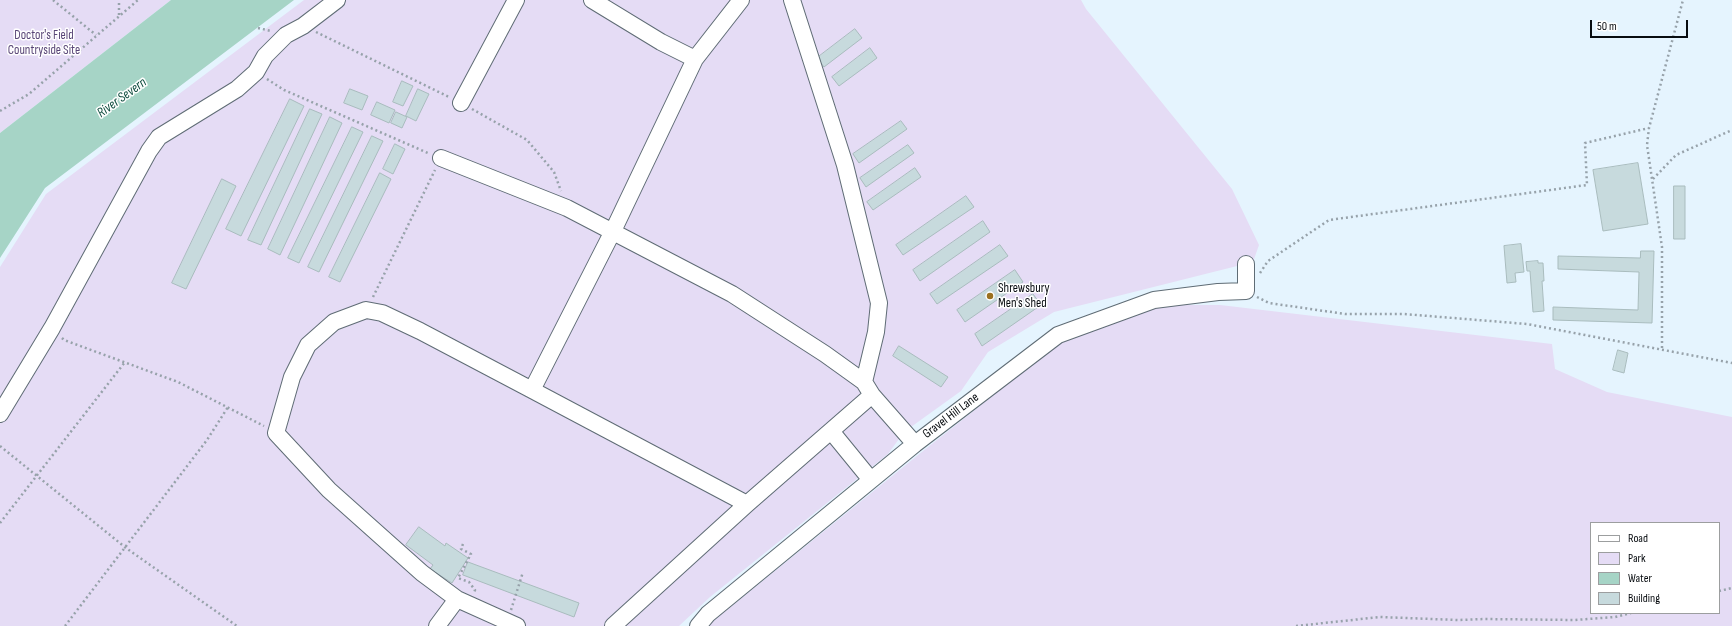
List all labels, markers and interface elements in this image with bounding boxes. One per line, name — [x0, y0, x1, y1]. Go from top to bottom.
scale bar — [1592, 12, 1690, 38]
text: 50 m — [1597, 19, 1617, 34]
park label: Doctor's Field Countryside Site — [8, 28, 80, 59]
water label: River Severn — [94, 74, 150, 122]
place label: Shrewsbury Men's Shed — [998, 281, 1049, 312]
marker: Shrewsbury Men's Shed — [985, 291, 995, 301]
street label: Gravel Hill Lane — [920, 390, 982, 442]
legend — [1590, 522, 1720, 614]
text: Road — [1628, 531, 1648, 546]
text: Park — [1628, 551, 1646, 566]
text: Water — [1628, 571, 1652, 586]
text: Building — [1628, 591, 1660, 606]

